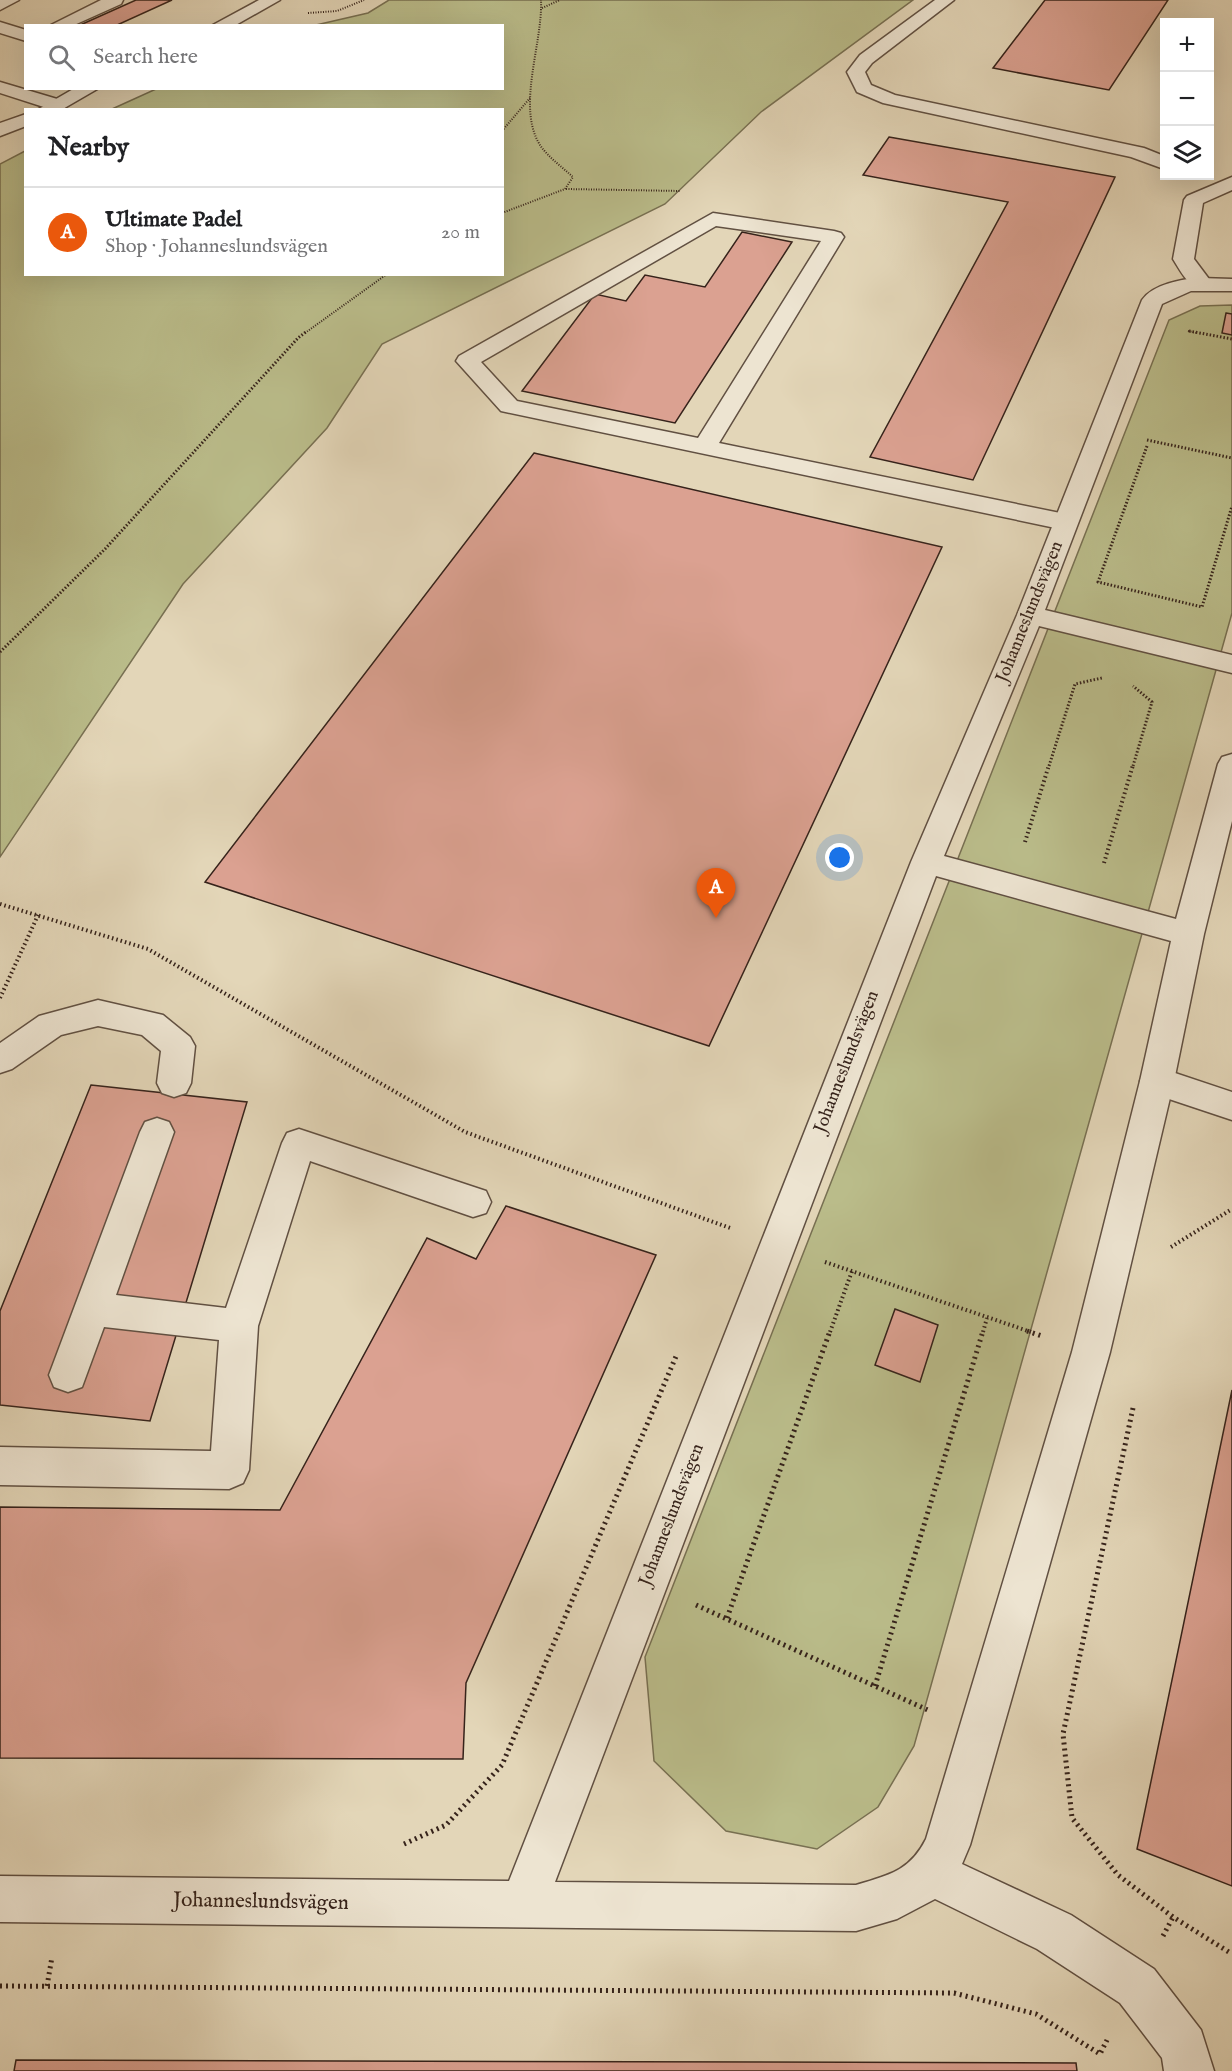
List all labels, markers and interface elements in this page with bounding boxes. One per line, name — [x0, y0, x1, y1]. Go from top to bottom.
map controls — [1160, 18, 1214, 180]
button: + — [1160, 18, 1214, 72]
search box — [24, 24, 504, 90]
icon: search — [45, 41, 78, 74]
text: Search here — [93, 43, 198, 71]
button: − — [1160, 72, 1214, 126]
button: layers — [1160, 126, 1214, 180]
text: Nearby — [48, 131, 129, 164]
text: Ultimate Padel — [105, 206, 242, 234]
text: A — [61, 220, 74, 245]
text: 20 m — [441, 220, 480, 245]
text: Shop · Johanneslundsvägen — [105, 234, 328, 259]
street label: Johanneslundsvägen — [990, 537, 1069, 688]
your location — [825, 843, 854, 872]
pin: A — [696, 868, 736, 918]
street label: Johanneslundsvägen — [809, 987, 885, 1138]
street label: Johanneslundsvägen — [634, 1440, 710, 1591]
street label: Johanneslundsvägen — [171, 1887, 349, 1917]

